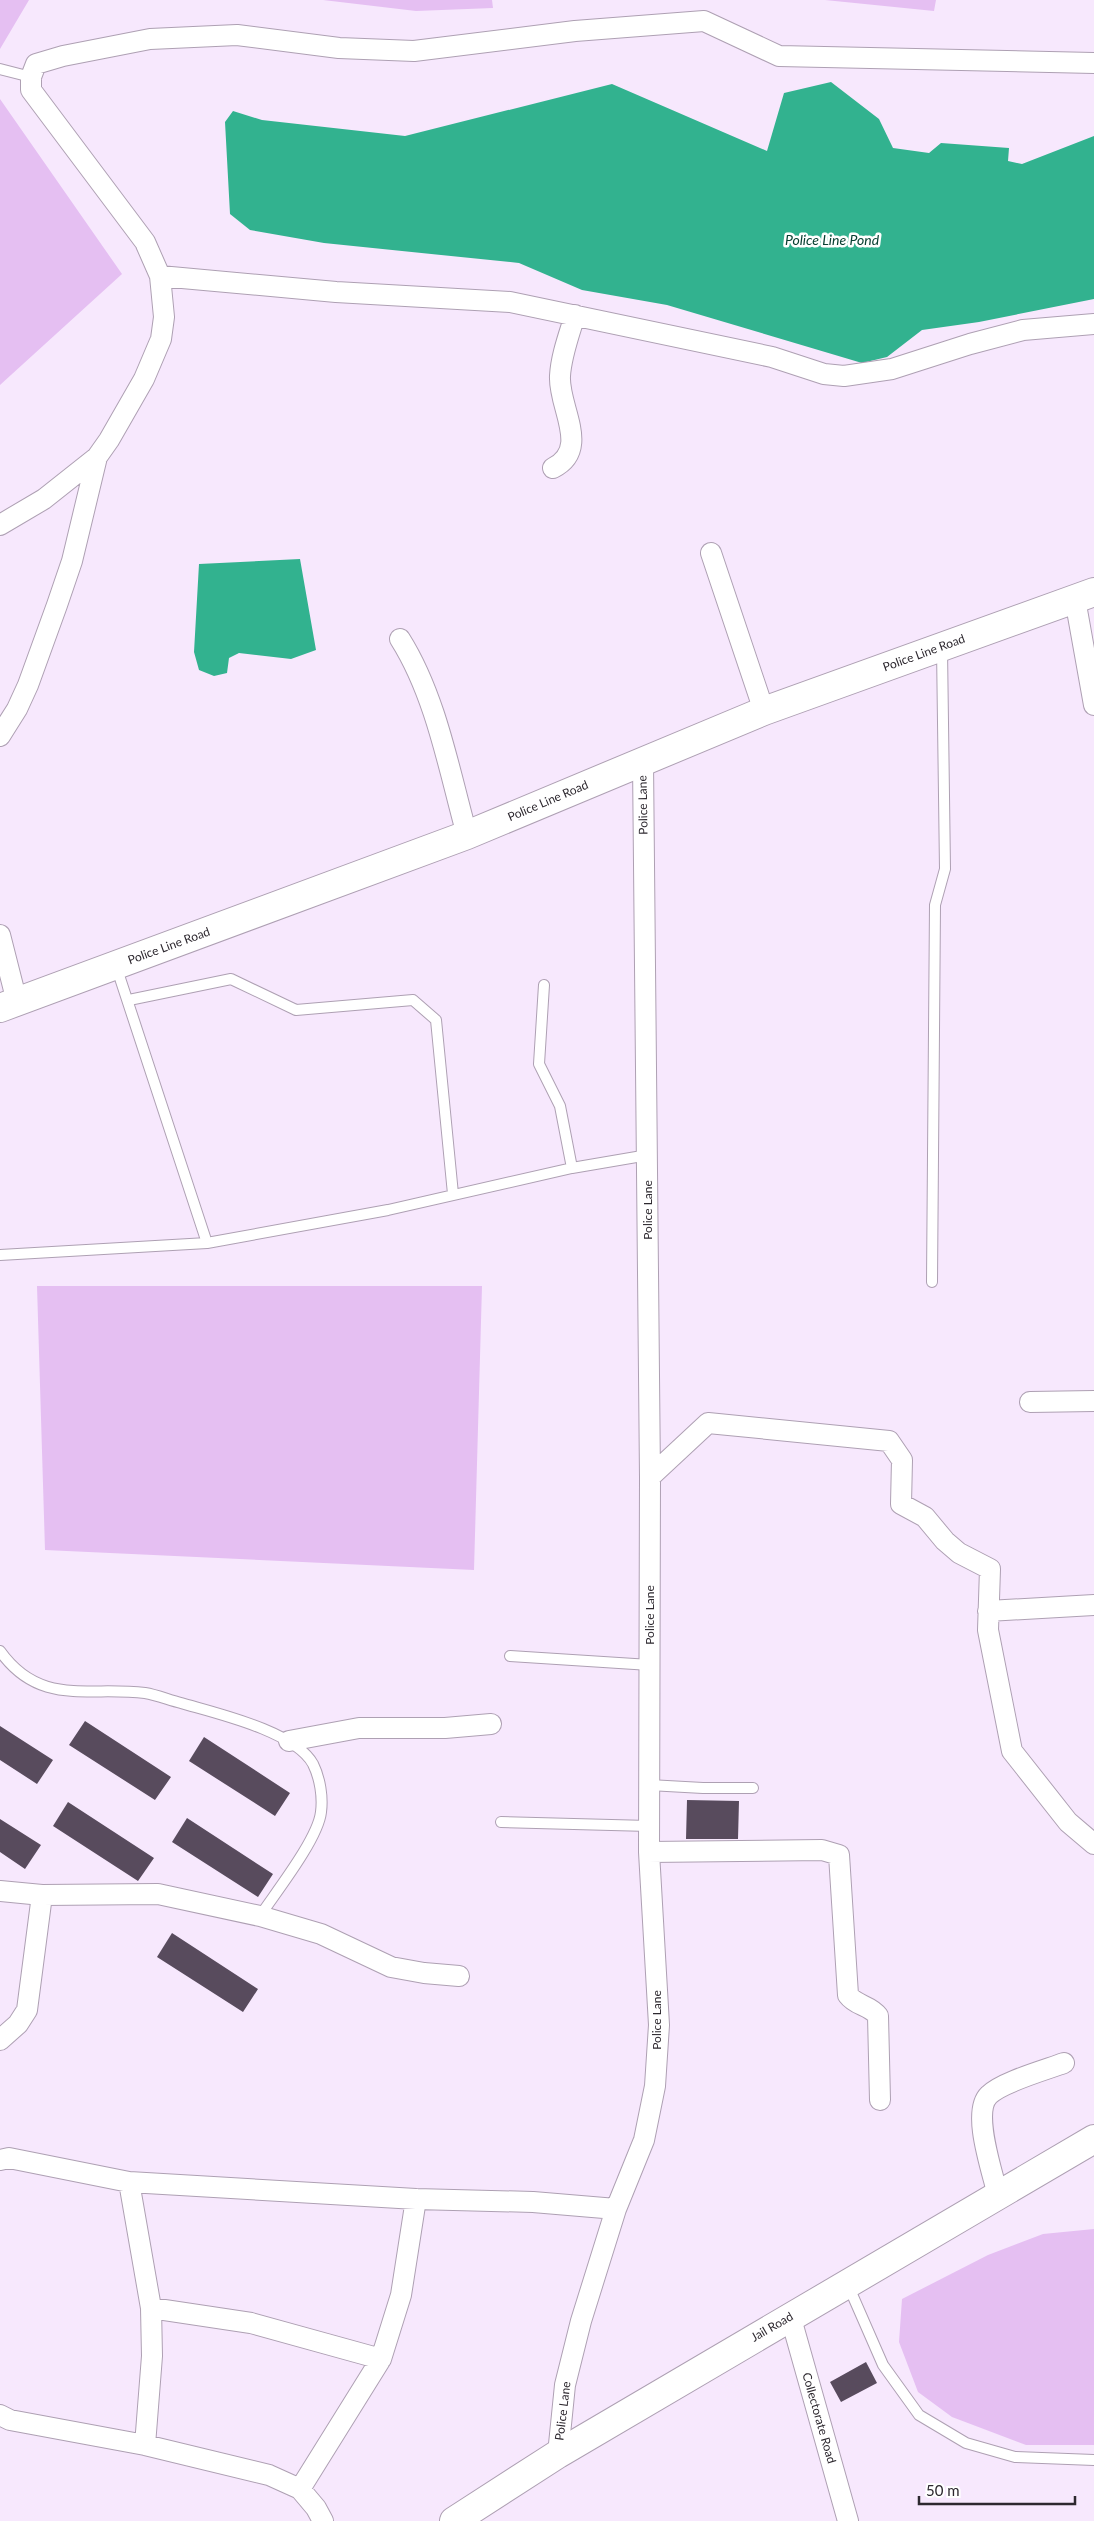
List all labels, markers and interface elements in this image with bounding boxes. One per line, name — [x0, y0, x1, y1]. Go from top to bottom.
water label: Police Line Pond — [785, 231, 880, 248]
street label: Police Line Road — [881, 631, 967, 674]
street label: Police Lane — [634, 775, 651, 835]
street label: Police Line Road — [505, 777, 590, 824]
street label: Police Line Road — [126, 924, 212, 967]
street label: Police Lane — [640, 1180, 655, 1240]
street label: Police Lane — [642, 1585, 657, 1645]
street label: Police Lane — [649, 1990, 664, 2050]
street label: Jail Road — [748, 2309, 796, 2345]
street label: Collectorate Road — [799, 2371, 840, 2465]
street label: Police Lane — [551, 2380, 574, 2441]
scale bar — [919, 2474, 1075, 2506]
text: 50 m — [926, 2481, 960, 2499]

